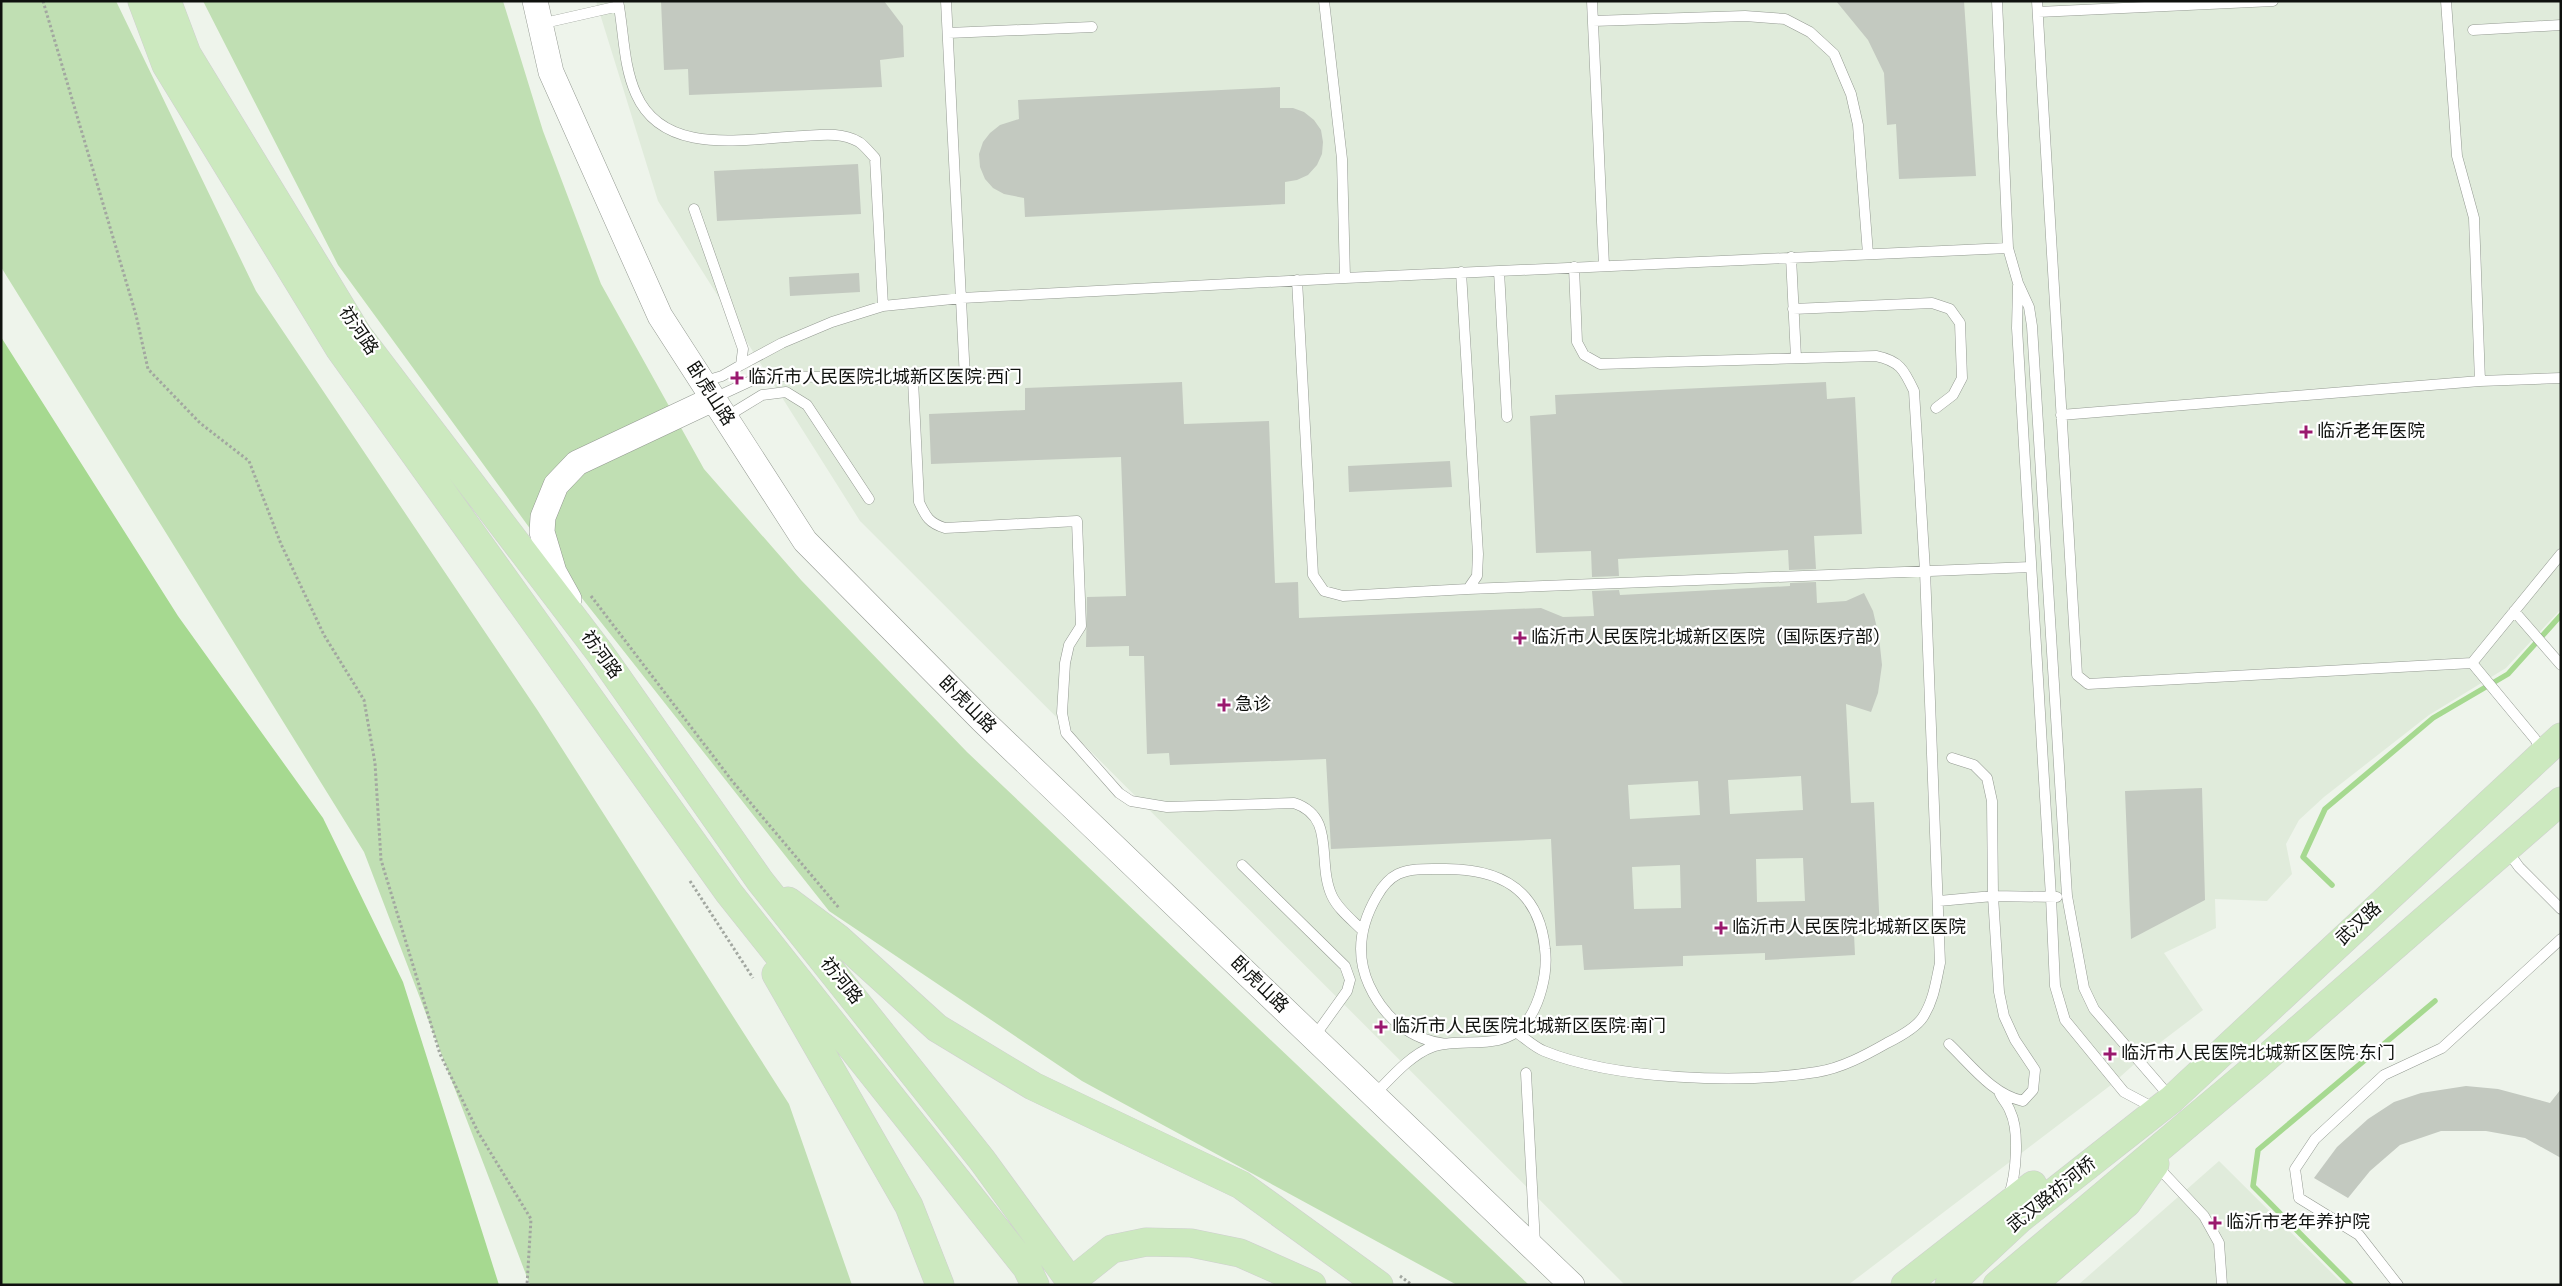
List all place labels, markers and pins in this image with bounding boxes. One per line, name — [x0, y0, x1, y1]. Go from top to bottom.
place label: 临沂市人民医院北城新区医院·西门 — [748, 367, 1022, 387]
marker: 临沂市人民医院北城新区医院·西门 — [730, 371, 744, 385]
place label: 临沂老年医院 — [2317, 421, 2425, 441]
marker: 临沂老年医院 — [2299, 425, 2313, 439]
place label: 临沂市人民医院北城新区医院（国际医疗部） — [1531, 627, 1891, 647]
marker: 临沂市人民医院北城新区医院（国际医疗部） — [1513, 631, 1527, 645]
place label: 急诊 — [1235, 694, 1271, 714]
marker: 急诊 — [1217, 698, 1231, 712]
place label: 临沂市人民医院北城新区医院 — [1732, 917, 1966, 937]
marker: 临沂市人民医院北城新区医院 — [1714, 921, 1728, 935]
place label: 临沂市人民医院北城新区医院·南门 — [1392, 1016, 1666, 1036]
marker: 临沂市人民医院北城新区医院·南门 — [1374, 1020, 1388, 1034]
place label: 临沂市人民医院北城新区医院·东门 — [2121, 1043, 2395, 1063]
marker: 临沂市人民医院北城新区医院·东门 — [2103, 1047, 2117, 1061]
place label: 临沂市老年养护院 — [2226, 1212, 2370, 1232]
marker: 临沂市老年养护院 — [2208, 1216, 2222, 1230]

